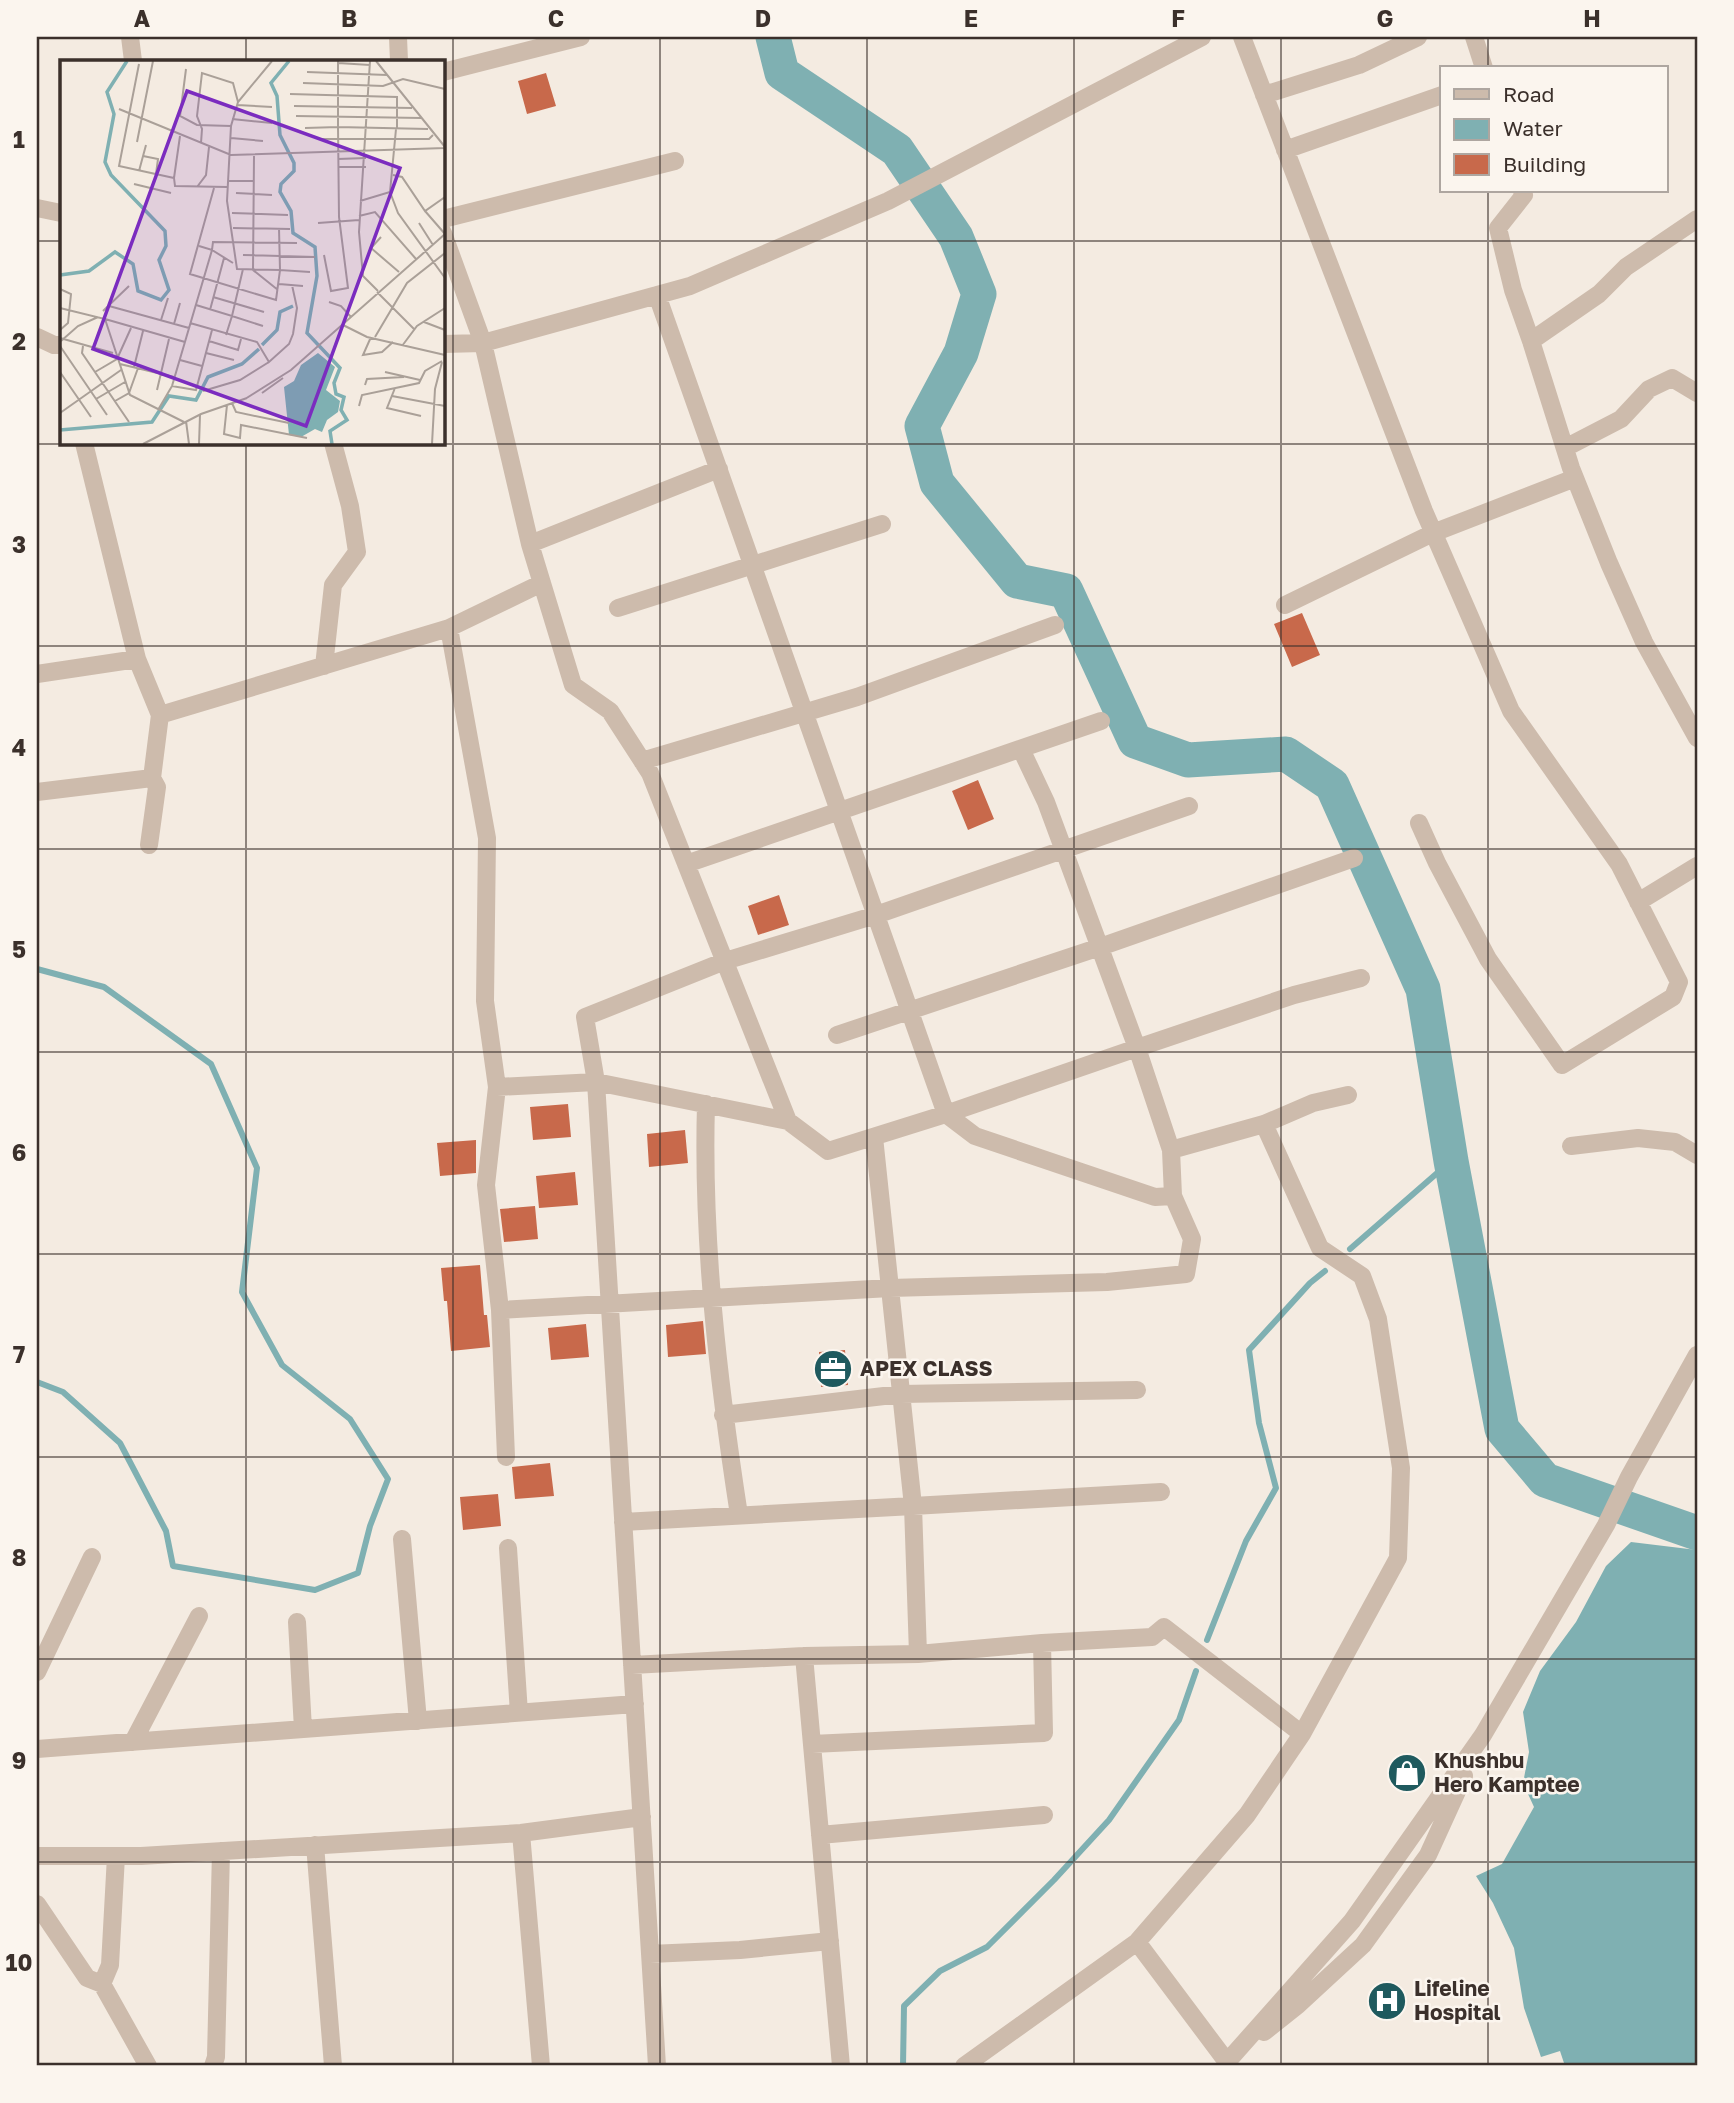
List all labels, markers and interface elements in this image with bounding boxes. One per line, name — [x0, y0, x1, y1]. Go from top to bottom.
text: A — [134, 4, 151, 32]
text: B — [341, 4, 357, 32]
text: C — [548, 4, 564, 32]
text: D — [755, 4, 771, 32]
text: E — [964, 4, 978, 32]
text: F — [1171, 4, 1185, 32]
text: G — [1377, 4, 1393, 32]
text: H — [1583, 4, 1601, 32]
inset map — [60, 60, 444, 444]
legend — [1440, 66, 1668, 192]
text: Road — [1503, 81, 1554, 107]
text: Water — [1503, 115, 1563, 141]
text: 1 — [13, 125, 25, 153]
text: Building — [1503, 151, 1586, 177]
text: 2 — [12, 327, 26, 355]
text: 3 — [12, 530, 26, 558]
text: 4 — [12, 733, 26, 761]
text: 5 — [12, 935, 26, 963]
text: 6 — [12, 1138, 26, 1166]
text: 7 — [13, 1340, 25, 1368]
office icon: APEX CLASS — [812, 1348, 854, 1390]
place label: APEX CLASS — [860, 1355, 993, 1381]
text: 8 — [12, 1543, 26, 1571]
text: 9 — [12, 1746, 26, 1774]
place label: Khushbu Hero Kamptee — [1434, 1747, 1580, 1797]
shop icon: Khushbu Hero Kamptee — [1386, 1752, 1428, 1794]
text: 10 — [6, 1948, 32, 1976]
place label: Lifeline Hospital — [1414, 1975, 1501, 2025]
hospital icon: Lifeline Hospital — [1366, 1980, 1408, 2022]

